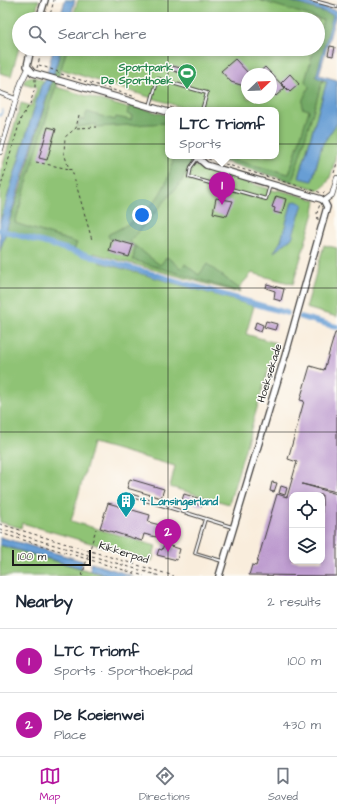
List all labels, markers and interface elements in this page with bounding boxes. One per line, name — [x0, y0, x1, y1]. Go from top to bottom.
search box — [12, 12, 325, 56]
icon: search — [26, 23, 48, 45]
text: Search here — [58, 24, 147, 45]
place label: Sportpark De Sporthoek — [101, 60, 173, 89]
sports icon: Sportpark De Sporthoek — [176, 62, 198, 90]
north arrow — [241, 68, 277, 104]
popup — [165, 107, 279, 159]
text: LTC Triomf — [179, 114, 265, 135]
text: Sports — [179, 135, 221, 153]
pin: 1 — [209, 172, 235, 205]
your location — [132, 205, 152, 225]
street label: Hoeksekade — [253, 342, 286, 404]
building icon: 't Lansingerland — [115, 490, 137, 518]
map controls — [289, 492, 325, 564]
button: locate — [289, 492, 325, 528]
place label: 't Lansingerland — [139, 494, 219, 511]
pin: 2 — [155, 519, 181, 552]
button: layers — [289, 528, 325, 564]
street label: Kikkerpad — [97, 538, 151, 567]
scale bar — [12, 548, 91, 567]
text: 100 m — [18, 549, 46, 564]
text: Nearby — [16, 590, 73, 614]
text: 2 results — [267, 593, 321, 611]
text: LTC Triomf — [54, 641, 139, 662]
text: 1 — [28, 652, 30, 670]
text: 100 m — [288, 652, 321, 670]
text: Sports · Sporthoekpad — [54, 662, 193, 680]
text: De Koeienwei — [54, 705, 144, 726]
text: 2 — [25, 716, 33, 734]
text: 430 m — [282, 716, 321, 734]
text: Place — [54, 726, 86, 744]
tab: Map — [39, 765, 61, 804]
tab: Directions — [139, 765, 190, 804]
tab: Saved — [268, 765, 298, 804]

